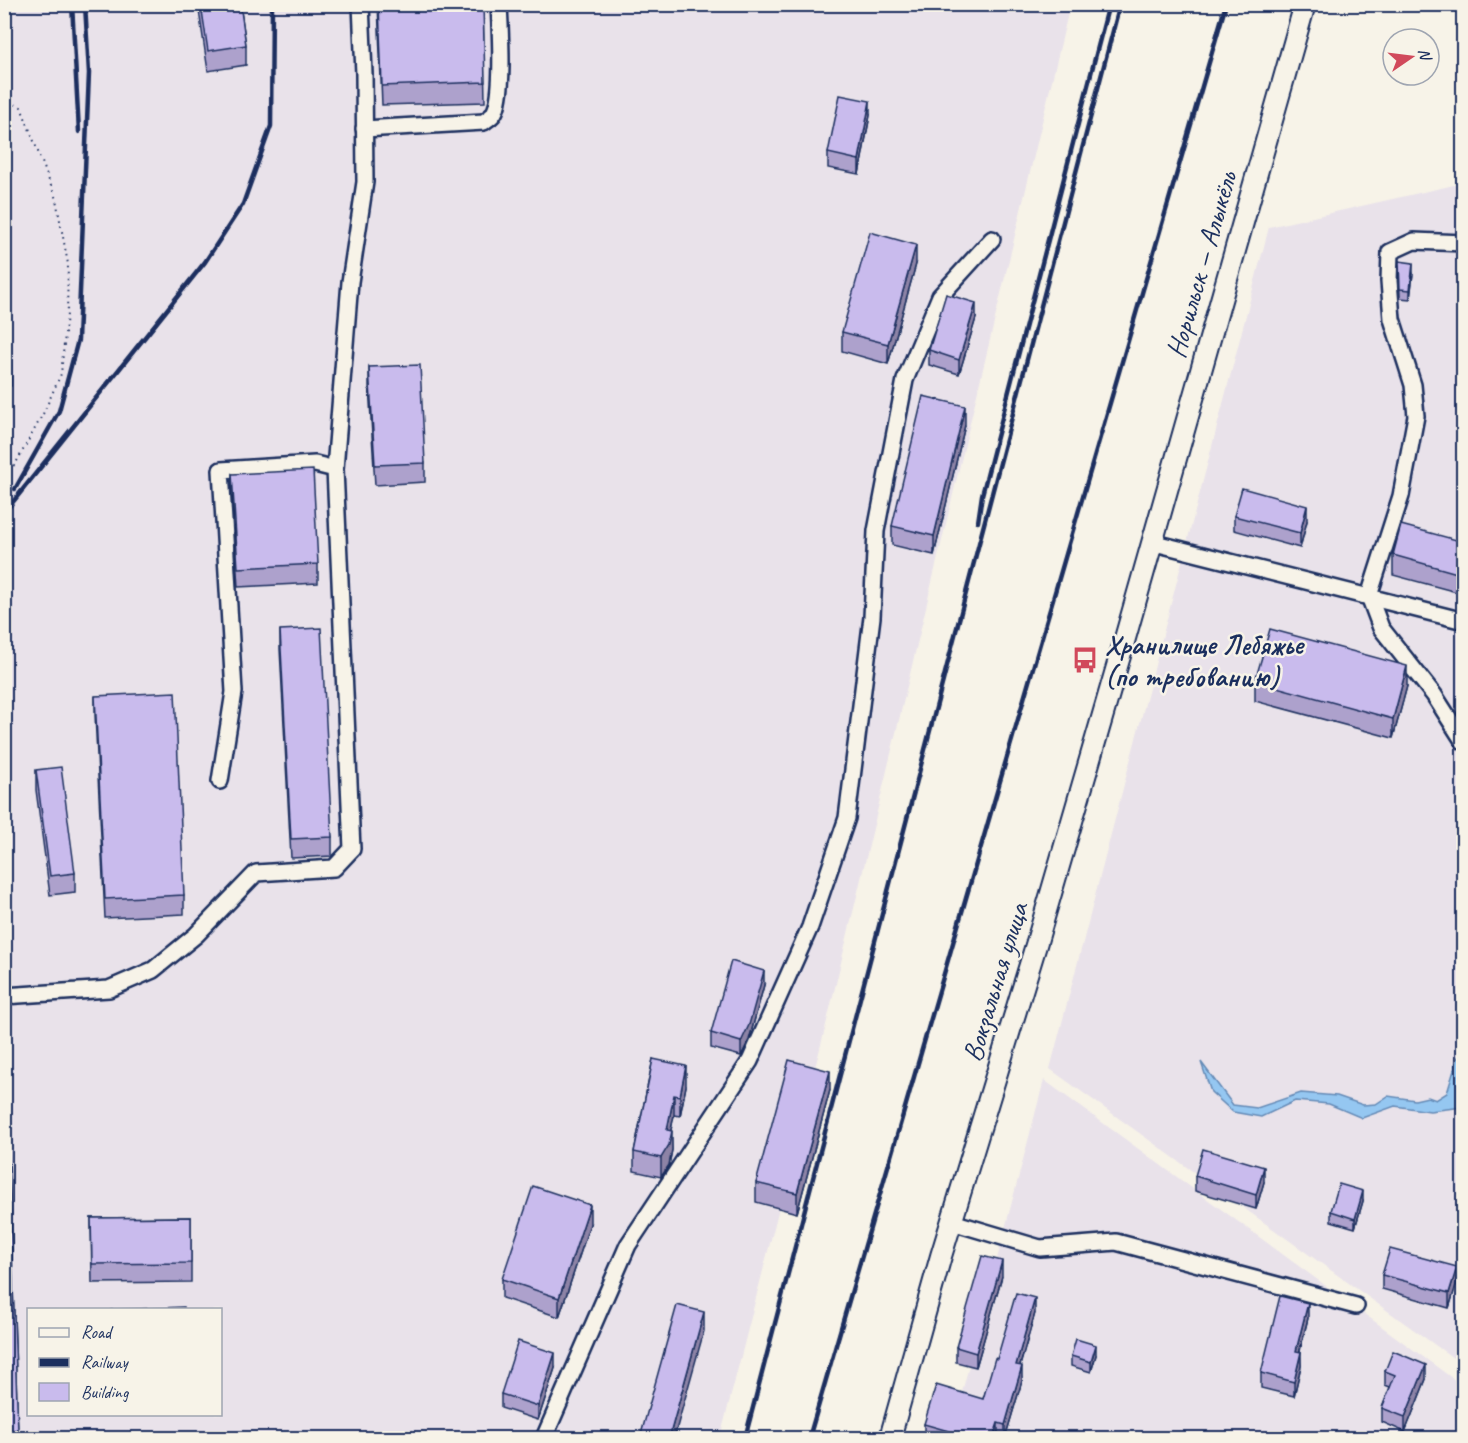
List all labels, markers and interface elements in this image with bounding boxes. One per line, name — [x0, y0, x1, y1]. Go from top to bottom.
north arrow — [1381, 27, 1441, 87]
text: N — [1414, 46, 1436, 64]
street label: Норильск — Алыкёль — [1158, 166, 1245, 362]
place label: Хранилище Лебяжье (по требованию) — [1105, 627, 1305, 694]
bus stop icon: Хранилище Лебяжье (по требованию) — [1070, 645, 1100, 675]
street label: Вокзальная улица — [954, 897, 1036, 1066]
legend — [27, 1308, 222, 1416]
text: Road — [81, 1321, 114, 1343]
text: Railway — [81, 1351, 129, 1373]
text: Building — [81, 1381, 130, 1403]

